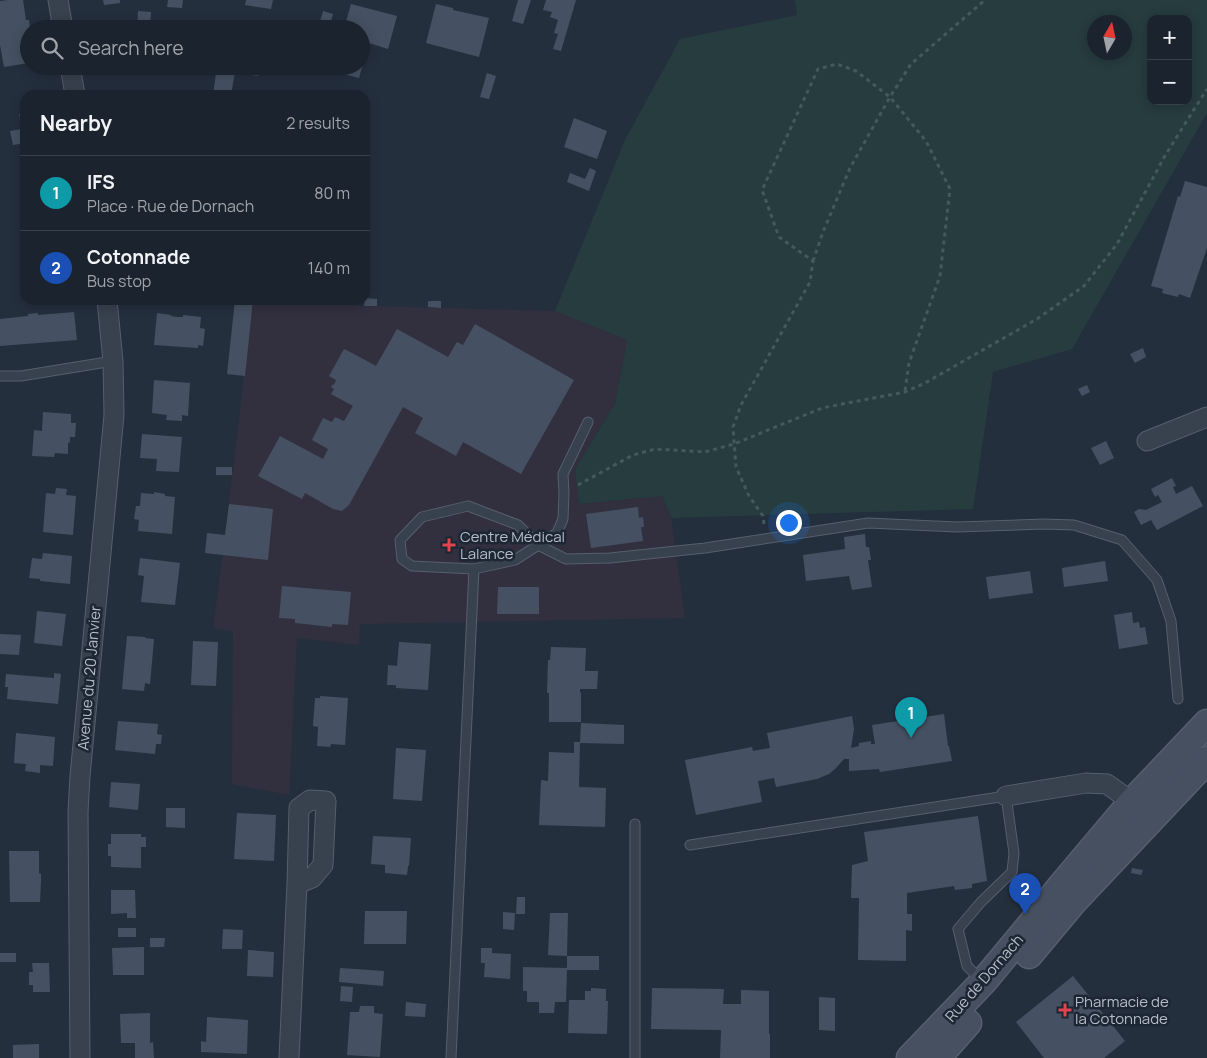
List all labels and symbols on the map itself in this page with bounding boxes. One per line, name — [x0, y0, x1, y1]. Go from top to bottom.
north arrow — [1087, 15, 1132, 60]
your location — [776, 510, 802, 536]
place label: Centre Médical Lalance — [460, 526, 565, 564]
marker: Centre Médical Lalance — [442, 538, 456, 552]
street label: Avenue du 20 Janvier — [72, 604, 106, 751]
pin: 1 — [895, 697, 927, 738]
pin: 2 — [1009, 873, 1041, 914]
street label: Rue de Dornach — [940, 930, 1028, 1026]
place label: Pharmacie de la Cotonnade — [1075, 991, 1169, 1029]
marker: Pharmacie de la Cotonnade — [1059, 1004, 1071, 1016]

